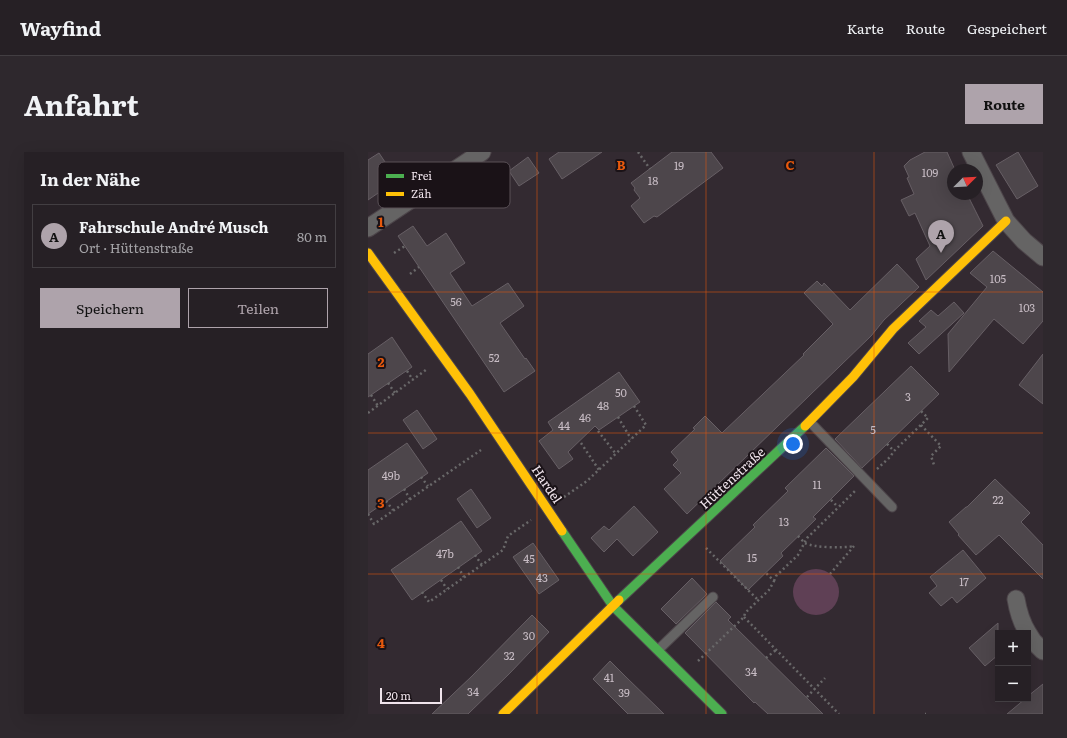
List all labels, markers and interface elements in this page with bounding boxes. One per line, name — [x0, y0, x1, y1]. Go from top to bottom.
text: Wayfind — [20, 14, 101, 42]
text: Karte — [847, 18, 884, 38]
text: Route — [906, 18, 945, 38]
text: Gespeichert — [967, 18, 1047, 38]
text: Anfahrt — [24, 83, 139, 125]
button: Route — [965, 84, 1043, 124]
text: B — [617, 155, 626, 174]
text: C — [785, 155, 795, 174]
house number: 19 — [674, 157, 684, 173]
legend — [378, 162, 510, 208]
house number: 109 — [922, 164, 939, 180]
north arrow — [947, 164, 983, 200]
text: In der Nähe — [40, 166, 140, 191]
text: Frei — [411, 167, 432, 183]
house number: 18 — [648, 172, 658, 188]
text: Zäh — [411, 185, 431, 201]
text: 1 — [378, 212, 384, 231]
text: Fahrschule André Musch — [79, 215, 269, 238]
pin: A — [928, 220, 954, 253]
text: A — [49, 227, 59, 246]
text: 80 m — [297, 227, 327, 246]
text: Ort · Hüttenstraße — [79, 238, 193, 257]
house number: 105 — [990, 270, 1007, 286]
button: Speichern — [40, 288, 180, 328]
button: Teilen — [188, 288, 328, 328]
house number: 56 — [450, 293, 462, 309]
house number: 103 — [1019, 299, 1035, 315]
house number: 52 — [488, 349, 500, 365]
text: 2 — [378, 352, 385, 371]
house number: 50 — [615, 384, 627, 400]
house number: 3 — [905, 388, 911, 404]
house number: 48 — [597, 397, 609, 413]
house number: 46 — [579, 409, 591, 425]
house number: 44 — [558, 417, 570, 433]
house number: 5 — [870, 421, 876, 437]
your location — [783, 434, 803, 454]
street label: Hüttenstraße — [695, 442, 769, 513]
street label: Hardel — [528, 461, 568, 507]
house number: 49b — [382, 467, 401, 483]
house number: 11 — [813, 476, 822, 492]
house number: 22 — [992, 491, 1004, 507]
text: 3 — [377, 493, 385, 512]
house number: 13 — [779, 513, 789, 529]
house number: 47b — [436, 545, 454, 561]
house number: 15 — [747, 549, 757, 565]
house number: 45 — [523, 550, 535, 566]
house number: 43 — [536, 569, 548, 585]
house number: 17 — [959, 573, 969, 589]
house number: 30 — [523, 627, 535, 643]
map controls — [995, 630, 1031, 702]
button: + — [995, 630, 1031, 666]
text: 4 — [377, 633, 385, 652]
house number: 32 — [503, 647, 515, 663]
house number: 34 — [745, 663, 757, 679]
button: − — [995, 666, 1031, 702]
house number: 41 — [604, 669, 615, 685]
house number: 34 — [467, 683, 479, 699]
house number: 39 — [618, 684, 630, 700]
scale bar — [380, 686, 442, 705]
text: 20 m — [386, 687, 411, 703]

